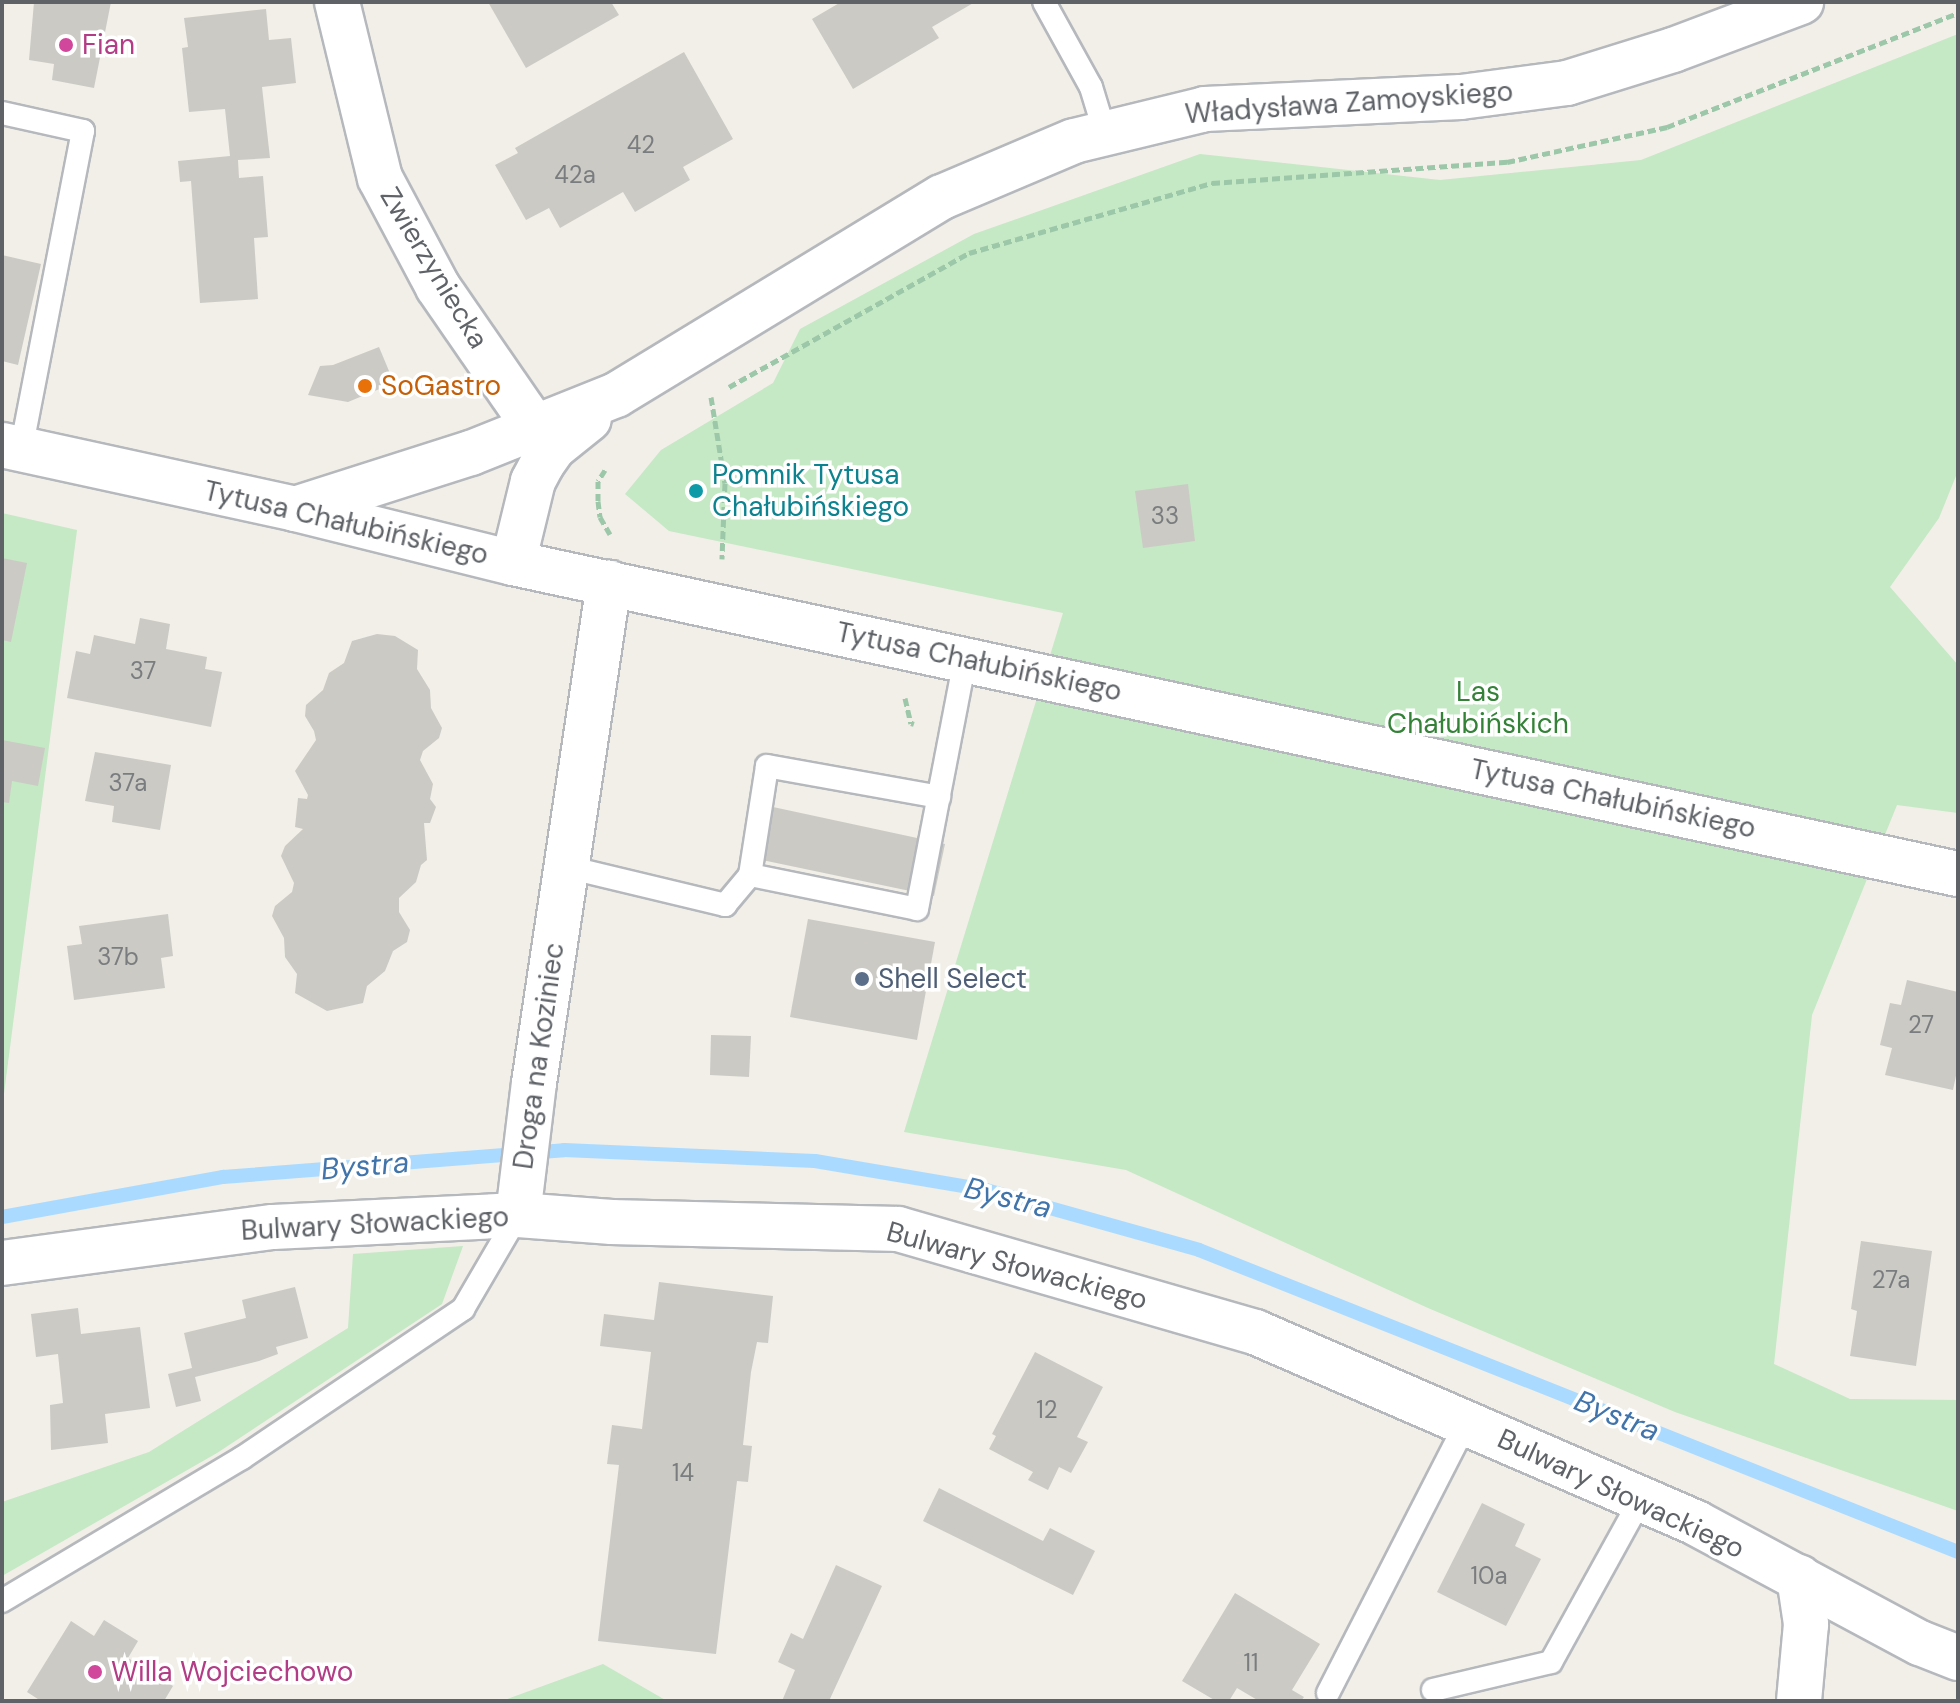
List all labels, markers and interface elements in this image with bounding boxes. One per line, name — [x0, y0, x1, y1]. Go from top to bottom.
place label: Fian — [82, 28, 135, 62]
marker: Fian — [57, 36, 75, 54]
street label: Władysława Zamoyskiego — [1184, 75, 1514, 131]
house number: 42 — [627, 131, 655, 159]
house number: 42a — [554, 161, 596, 189]
street label: Zwierzyniecka — [373, 181, 495, 355]
place label: SoGastro — [381, 369, 501, 403]
marker: SoGastro — [356, 377, 374, 395]
place label: Pomnik Tytusa Chałubińskiego — [712, 458, 909, 524]
street label: Tytusa Chałubińskiego — [201, 474, 491, 572]
marker: Pomnik Tytusa Chałubińskiego — [687, 482, 705, 500]
house number: 33 — [1151, 502, 1179, 530]
street label: Tytusa Chałubińskiego — [833, 615, 1125, 709]
house number: 37 — [130, 657, 156, 685]
park label: Las Chałubińskich — [1387, 675, 1569, 741]
street label: Tytusa Chałubińskiego — [1467, 752, 1759, 846]
house number: 37a — [109, 769, 147, 797]
street label: Droga na Koziniec — [506, 941, 572, 1171]
house number: 37b — [97, 943, 139, 971]
place label: Shell Select — [878, 962, 1027, 996]
marker: Shell Select — [853, 970, 871, 988]
house number: 27 — [1908, 1011, 1934, 1039]
water label: Bystra — [319, 1144, 411, 1188]
water label: Bystra — [961, 1170, 1055, 1226]
street label: Bulwary Słowackiego — [240, 1200, 510, 1248]
street label: Bulwary Słowackiego — [883, 1215, 1151, 1317]
house number: 27a — [1872, 1266, 1910, 1294]
water label: Bystra — [1569, 1383, 1665, 1449]
house number: 12 — [1036, 1396, 1058, 1424]
street label: Bulwary Słowackiego — [1492, 1422, 1750, 1566]
house number: 14 — [672, 1459, 694, 1487]
house number: 10a — [1471, 1562, 1507, 1590]
house number: 11 — [1244, 1649, 1258, 1677]
place label: Willa Wojciechowo — [111, 1655, 353, 1689]
marker: Willa Wojciechowo — [86, 1663, 104, 1681]

